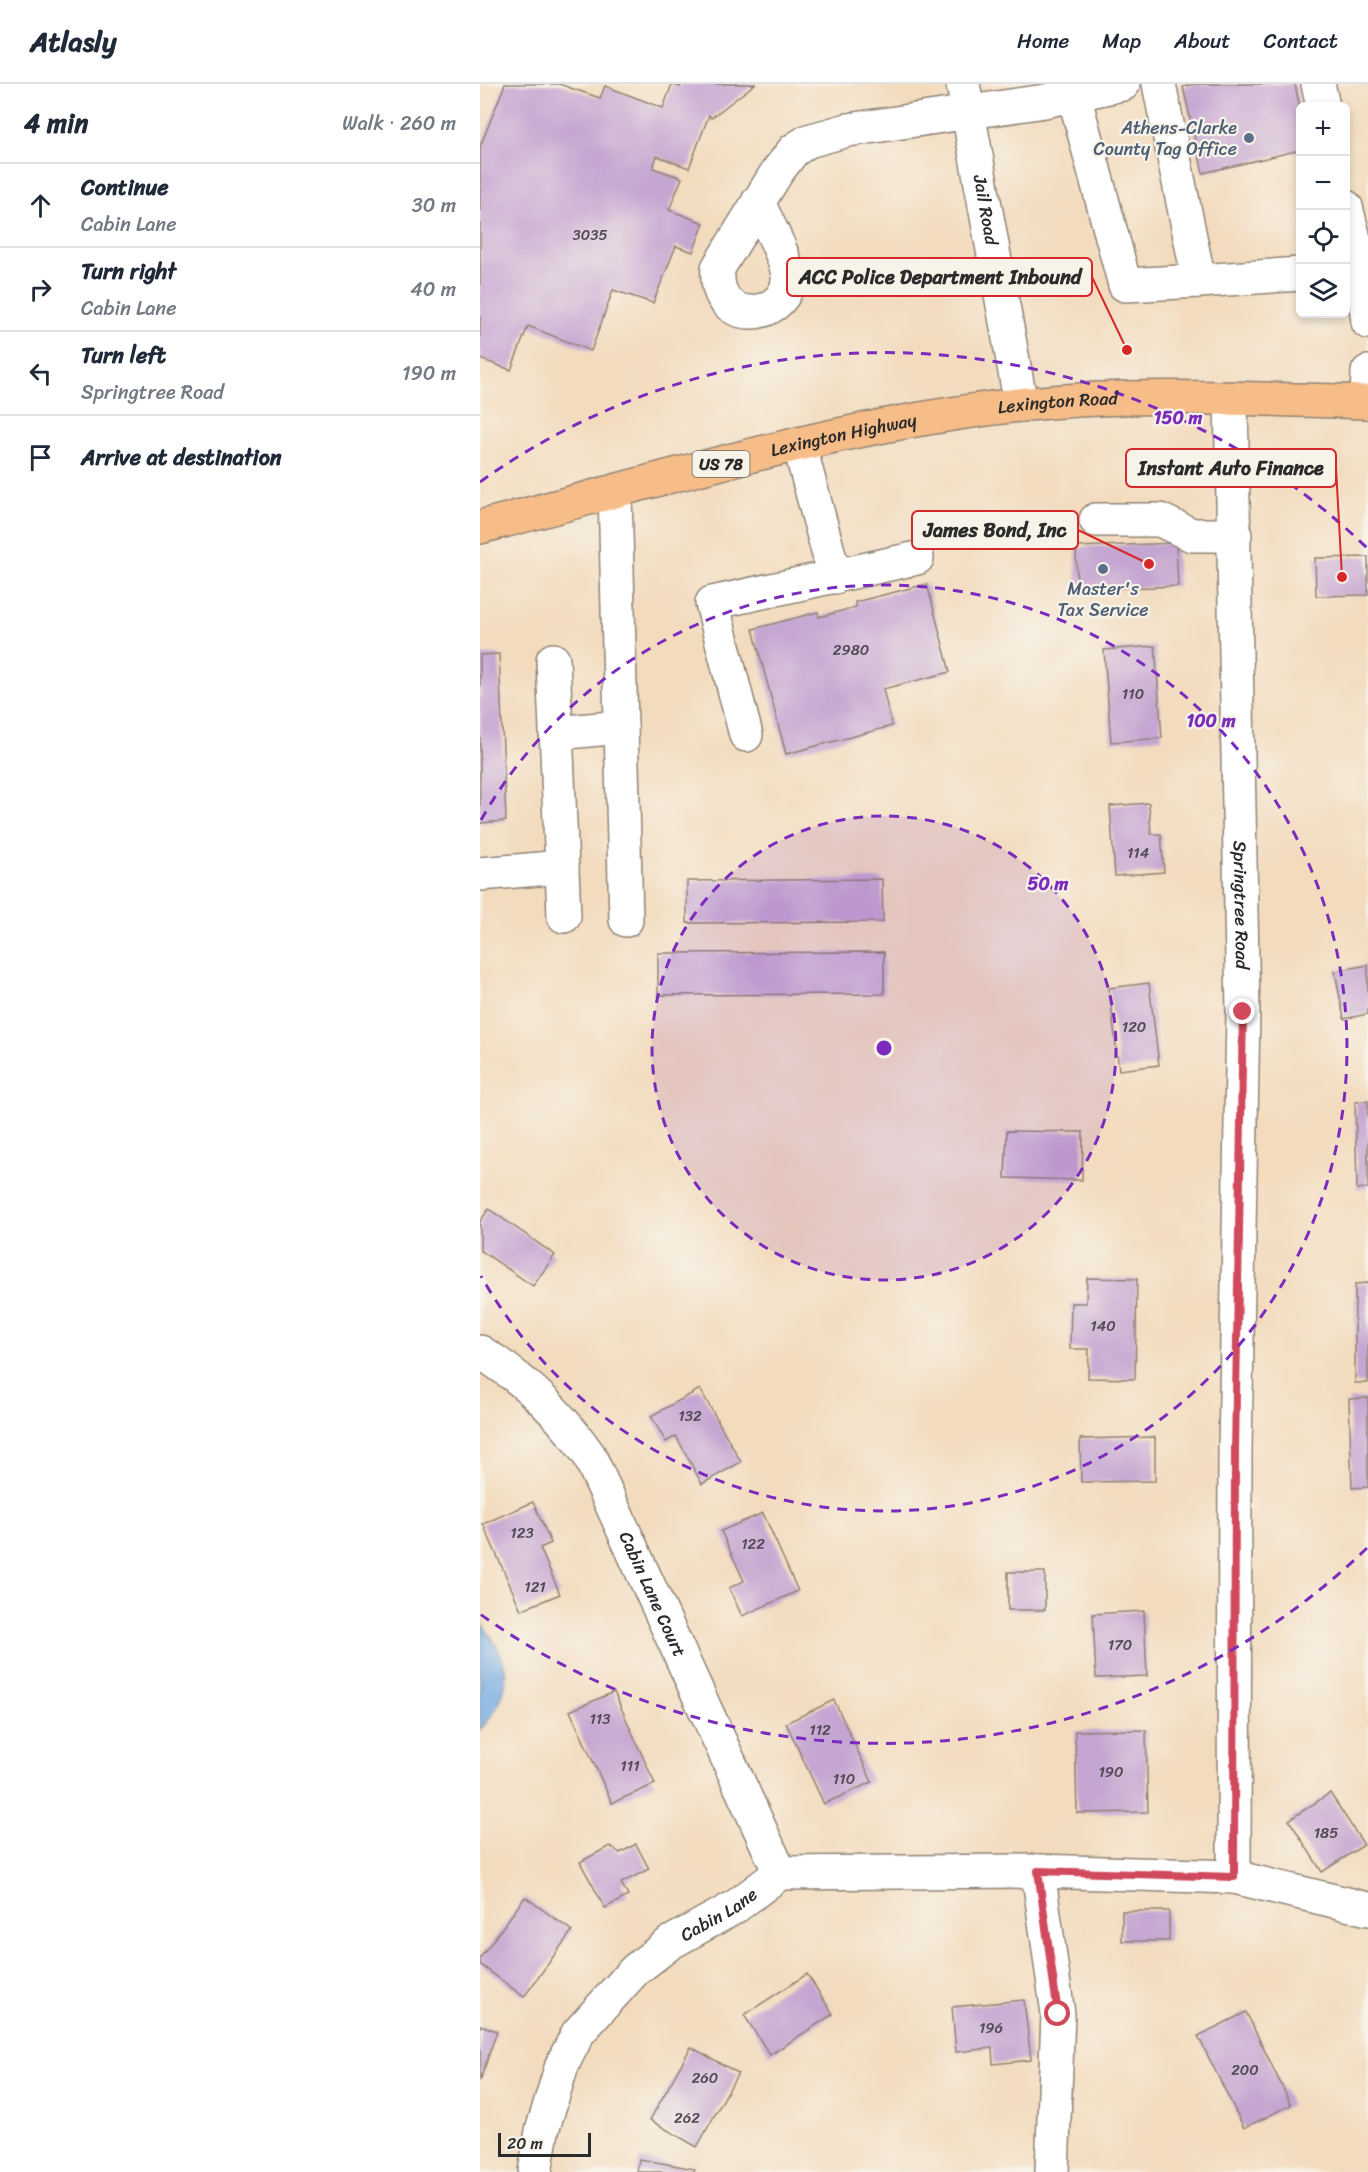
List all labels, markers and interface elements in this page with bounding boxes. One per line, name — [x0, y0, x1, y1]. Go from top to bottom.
text: Atlasly — [30, 17, 117, 66]
text: Home — [1017, 22, 1069, 60]
text: Map — [1102, 22, 1141, 60]
text: About — [1174, 22, 1231, 60]
text: Contact — [1264, 22, 1338, 60]
text: 4 min — [24, 100, 88, 146]
map controls — [1296, 102, 1350, 318]
button: + — [1296, 102, 1350, 156]
text: Walk · 260 m — [342, 106, 456, 141]
place label: Athens-Clarke County Tag Office — [1094, 112, 1237, 165]
marker: Athens-Clarke County Tag Office — [1242, 131, 1256, 145]
button: − — [1296, 156, 1350, 210]
text: Continue — [81, 168, 169, 207]
street label: Jail Road — [964, 171, 1008, 249]
text: 30 m — [412, 188, 456, 223]
icon: ahead — [24, 189, 57, 222]
text: Cabin Lane — [81, 207, 176, 242]
button: locate — [1296, 210, 1350, 264]
house number: 3035 — [572, 222, 608, 248]
text: Turn right — [81, 252, 176, 291]
callout: ACC Police Department Inbound — [787, 258, 1092, 296]
text: ACC Police Department Inbound — [798, 260, 1084, 295]
button: layers — [1296, 264, 1350, 318]
text: 40 m — [410, 272, 456, 307]
icon: right — [24, 273, 57, 306]
text: Cabin Lane — [81, 291, 176, 326]
text: Turn left — [81, 336, 166, 375]
text: 190 m — [402, 356, 456, 391]
icon: left — [24, 357, 57, 390]
text: Springtree Road — [81, 375, 224, 410]
street label: Lexington Road — [996, 382, 1120, 423]
text: 150 m — [1154, 402, 1202, 434]
street label: Lexington Highway — [767, 404, 920, 466]
text: Arrive at destination — [81, 438, 282, 477]
icon: arrive — [24, 441, 57, 474]
callout: Instant Auto Finance — [1126, 449, 1336, 487]
road number: US 78 — [692, 451, 750, 477]
text: Instant Auto Finance — [1137, 451, 1324, 486]
callout: James Bond, Inc — [912, 511, 1078, 549]
text: James Bond, Inc — [923, 513, 1067, 548]
marker: Master's Tax Service — [1096, 562, 1110, 576]
place label: Master's Tax Service — [1058, 573, 1148, 626]
house number: 2980 — [833, 637, 869, 663]
house number: 110 — [1122, 681, 1144, 707]
text: 100 m — [1187, 705, 1236, 737]
house number: 114 — [1127, 840, 1149, 866]
street label: Springtree Road — [1224, 840, 1258, 971]
text: 50 m — [1028, 868, 1069, 900]
route end — [1229, 998, 1255, 1024]
house number: 120 — [1122, 1014, 1146, 1040]
centre of rings — [874, 1038, 894, 1058]
house number: 140 — [1090, 1313, 1116, 1339]
house number: 132 — [678, 1403, 702, 1429]
house number: 123 — [510, 1520, 534, 1546]
street label: Cabin Lane Court — [610, 1526, 695, 1662]
house number: 122 — [741, 1531, 765, 1557]
house number: 121 — [524, 1574, 546, 1600]
house number: 170 — [1108, 1632, 1132, 1658]
house number: 113 — [589, 1706, 611, 1732]
house number: 112 — [809, 1717, 831, 1743]
house number: 111 — [620, 1753, 640, 1779]
house number: 190 — [1098, 1759, 1124, 1785]
house number: 110 — [833, 1766, 855, 1792]
house number: 185 — [1314, 1820, 1338, 1846]
street label: Cabin Lane — [674, 1879, 765, 1950]
route start — [1044, 2000, 1070, 2026]
house number: 196 — [979, 2015, 1003, 2041]
house number: 200 — [1231, 2057, 1259, 2083]
house number: 260 — [692, 2065, 718, 2091]
house number: 262 — [674, 2105, 700, 2131]
text: 20 m — [507, 2129, 543, 2158]
scale bar — [498, 2130, 591, 2158]

